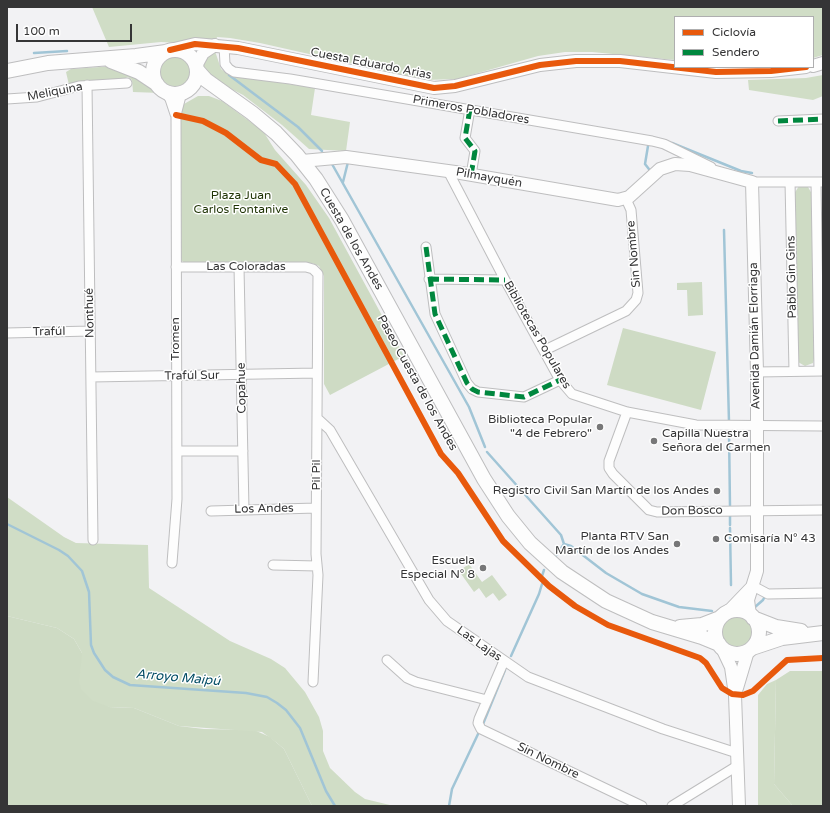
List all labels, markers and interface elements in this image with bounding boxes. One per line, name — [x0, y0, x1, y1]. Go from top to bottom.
scale bar — [18, 16, 134, 42]
legend — [674, 16, 814, 68]
text: 100 m — [23, 24, 60, 38]
text: Ciclovía — [712, 25, 756, 39]
street label: Cuesta Eduardo Arias — [309, 45, 433, 83]
text: Sendero — [712, 45, 760, 59]
street label: Meliquina — [26, 80, 84, 104]
street label: Primeros Pobladores — [412, 93, 530, 127]
street label: Pilmayquén — [455, 165, 523, 191]
street label: Cuesta de los Andes — [316, 185, 386, 293]
park label: Plaza Juan Carlos Fontanive — [194, 189, 288, 217]
street label: Sin Nombre — [624, 220, 644, 288]
street label: Pablo Gin Gins — [784, 235, 800, 319]
street label: Las Coloradas — [206, 260, 286, 274]
street label: Avenida Damián Elorriaga — [747, 262, 763, 410]
street label: Bibliotecas Populares — [500, 279, 574, 391]
street label: Nonthué — [82, 288, 98, 338]
street label: Paseo Cuesta de los Andes — [374, 313, 460, 453]
street label: Tromen — [169, 317, 183, 361]
street label: Trafúl — [33, 325, 65, 339]
street label: Copahue — [234, 362, 250, 414]
street label: Trafúl Sur — [164, 368, 220, 384]
place label: Biblioteca Popular "4 de Febrero" — [488, 413, 592, 441]
marker: Biblioteca Popular "4 de Febrero" — [595, 422, 605, 432]
place label: Capilla Nuestra Señora del Carmen — [662, 427, 771, 455]
marker: Capilla Nuestra Señora del Carmen — [649, 436, 659, 446]
street label: Pil Pil — [310, 459, 324, 491]
place label: Registro Civil San Martín de los Andes — [493, 484, 709, 498]
marker: Registro Civil San Martín de los Andes — [712, 486, 722, 496]
street label: Los Andes — [234, 501, 294, 517]
street label: Don Bosco — [661, 503, 723, 519]
place label: Planta RTV San Martín de los Andes — [555, 530, 669, 558]
place label: Comisaría N° 43 — [724, 532, 816, 546]
marker: Comisaría N° 43 — [711, 534, 721, 544]
marker: Planta RTV San Martín de los Andes — [672, 539, 682, 549]
place label: Escuela Especial N° 8 — [400, 554, 475, 582]
marker: Escuela Especial N° 8 — [478, 563, 488, 573]
street label: Las Lajas — [454, 623, 504, 665]
water label: Arroyo Maipú — [135, 667, 221, 689]
street label: Sin Nombre — [515, 740, 581, 782]

